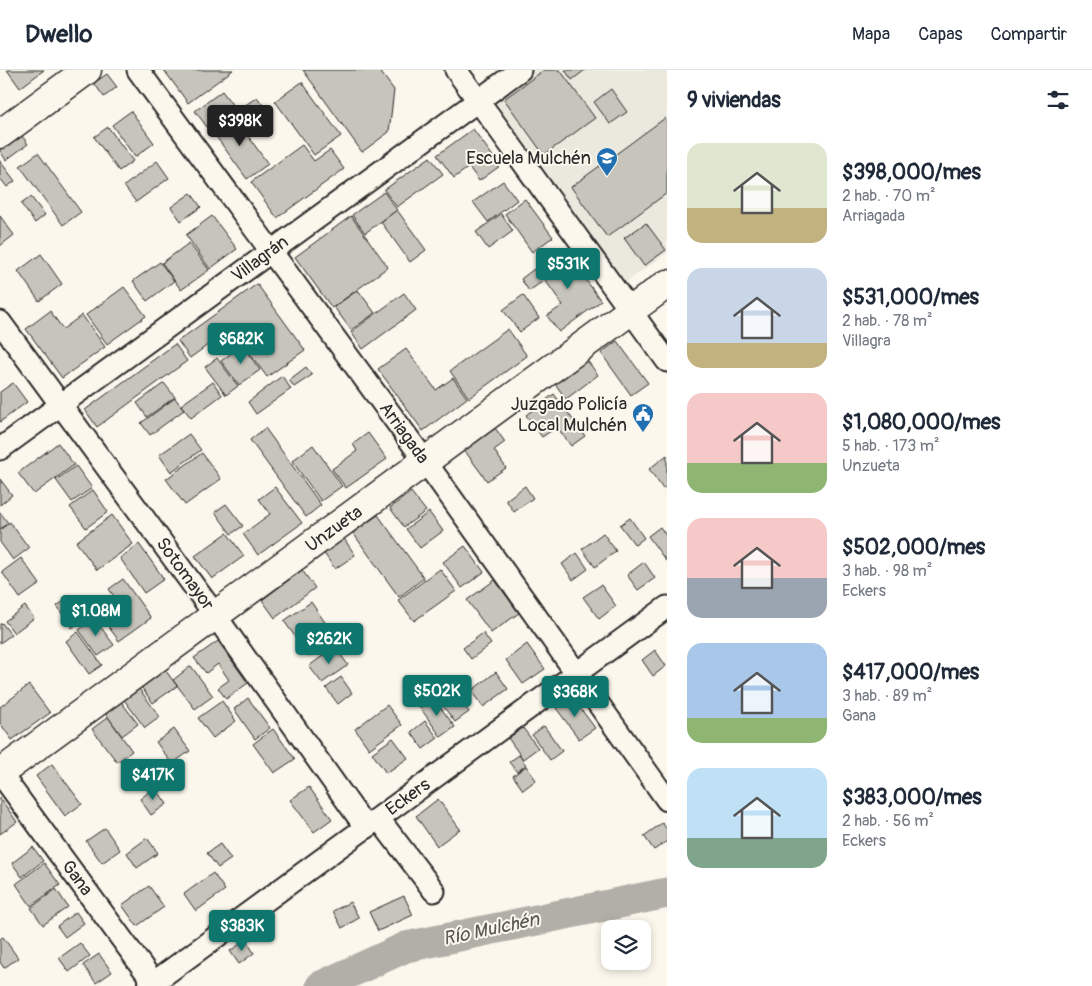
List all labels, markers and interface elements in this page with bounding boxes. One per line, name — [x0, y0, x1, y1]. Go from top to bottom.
text: Dwello — [25, 20, 92, 49]
text: Mapa — [852, 23, 890, 46]
text: Capas — [918, 23, 963, 46]
text: Compartir — [991, 23, 1067, 46]
icon: filters — [1044, 86, 1072, 114]
text: 9 viviendas — [687, 87, 781, 114]
pin: $398K — [205, 104, 275, 147]
text: $398K — [218, 111, 262, 131]
school or university icon: Escuela Mulchén — [595, 146, 619, 177]
place label: Escuela Mulchén — [466, 147, 591, 170]
text: $398,000/mes — [842, 159, 981, 186]
icon: home — [727, 163, 787, 223]
text: 2 hab. · 70 m² — [842, 186, 935, 206]
text: Arriagada — [842, 206, 905, 226]
street label: Villagrán — [227, 231, 293, 287]
pin: $531K — [533, 248, 603, 290]
text: $531K — [547, 254, 589, 274]
text: $531,000/mes — [842, 284, 979, 311]
icon: home — [727, 288, 787, 348]
text: 2 hab. · 78 m² — [842, 311, 933, 331]
pin: $682K — [206, 322, 276, 365]
text: $682K — [219, 329, 263, 349]
text: Villagra — [842, 331, 891, 351]
place label: Juzgado Policía Local Mulchén — [511, 393, 627, 437]
street label: Arriagada — [374, 398, 434, 468]
public building icon: Juzgado Policía Local Mulchén — [631, 402, 655, 433]
text: $1,080,000/mes — [842, 409, 1001, 436]
icon: home — [727, 413, 787, 473]
text: 5 hab. · 173 m² — [842, 436, 939, 456]
text: Unzueta — [842, 456, 900, 476]
street label: Unzueta — [301, 501, 367, 557]
street label: Sotomayor — [151, 533, 220, 615]
text: $502,000/mes — [842, 534, 985, 561]
icon: home — [727, 538, 787, 598]
text: 3 hab. · 98 m² — [842, 561, 932, 581]
text: Eckers — [842, 581, 886, 601]
pin: $1.08M — [55, 594, 137, 637]
text: $1.08M — [72, 601, 120, 621]
pin: $262K — [294, 622, 364, 665]
text: $262K — [306, 629, 352, 649]
text: $417,000/mes — [842, 659, 979, 686]
icon: home — [727, 663, 787, 723]
pin: $502K — [402, 674, 472, 717]
pin: $368K — [540, 676, 610, 718]
text: $502K — [414, 681, 460, 701]
text: $368K — [553, 682, 597, 702]
text: 3 hab. · 89 m² — [842, 686, 932, 706]
text: Gana — [842, 706, 876, 726]
pin: $417K — [118, 758, 188, 801]
text: $417K — [132, 765, 174, 785]
street label: Eckers — [381, 773, 435, 821]
text: $383,000/mes — [842, 784, 982, 811]
icon: home — [727, 788, 787, 848]
text: 2 hab. · 56 m² — [842, 811, 934, 831]
text: Eckers — [842, 831, 886, 851]
street label: Gana — [56, 856, 98, 900]
water label: Río Mulchén — [441, 907, 543, 951]
pin: $383K — [207, 910, 277, 952]
text: $383K — [220, 916, 264, 936]
map controls — [601, 920, 651, 970]
button: layers — [601, 920, 651, 970]

